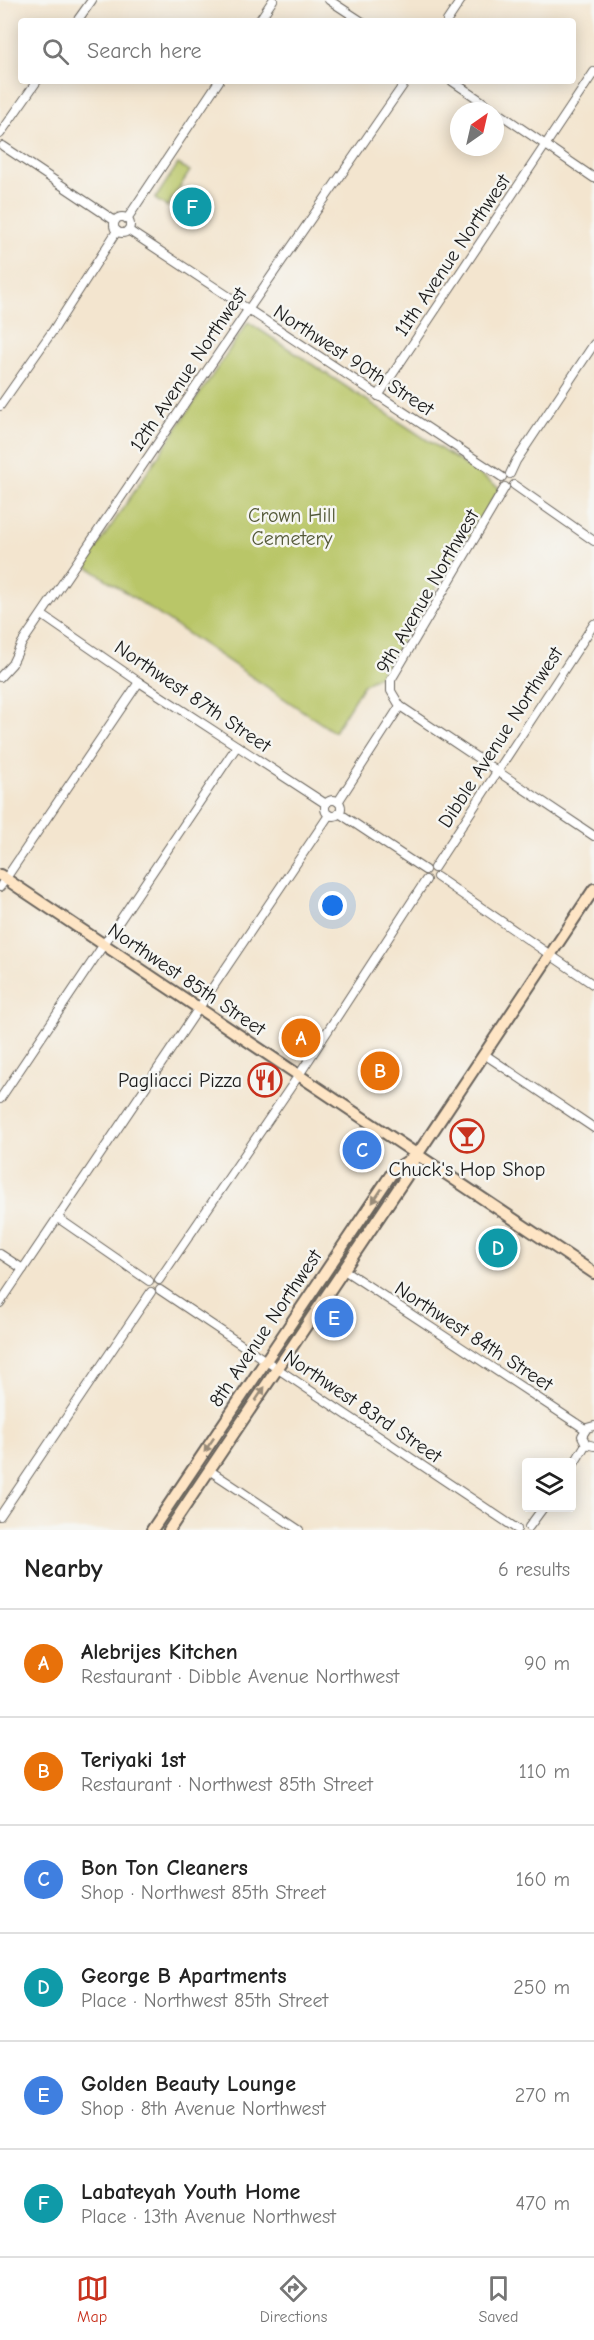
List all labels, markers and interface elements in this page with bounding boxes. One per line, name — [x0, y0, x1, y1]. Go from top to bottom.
search box — [18, 18, 576, 84]
icon: search — [39, 35, 72, 68]
text: Search here — [87, 38, 202, 64]
north arrow — [450, 102, 504, 156]
street label: 11th Avenue Northwest — [390, 169, 516, 341]
pin: F — [172, 184, 212, 230]
street label: 12th Avenue Northwest — [125, 282, 253, 456]
street label: Northwest 90th Street — [269, 300, 439, 422]
park label: Crown Hill Cemetery — [248, 504, 336, 550]
street label: 9th Avenue Northwest — [371, 504, 484, 677]
street label: Northwest 87th Street — [110, 636, 276, 758]
street label: Dibble Avenue Northwest — [433, 641, 568, 832]
your location — [318, 891, 347, 920]
street label: Northwest 85th Street — [104, 918, 271, 1041]
pin: A — [282, 1016, 320, 1060]
pin: B — [360, 1048, 400, 1094]
restaurant icon: Pagliacci Pizza — [247, 1062, 283, 1098]
place label: Pagliacci Pizza — [118, 1069, 242, 1092]
bar icon: Chuck's Hop Shop — [449, 1118, 485, 1154]
pin: C — [342, 1128, 382, 1172]
place label: Chuck's Hop Shop — [389, 1158, 545, 1181]
one-way arrow — [371, 1187, 383, 1203]
pin: D — [478, 1226, 518, 1270]
street label: 8th Avenue Northwest — [204, 1244, 327, 1411]
street label: Northwest 84th Street — [390, 1277, 558, 1397]
pin: E — [314, 1296, 354, 1340]
street label: Northwest 83rd Street — [279, 1345, 447, 1469]
one-way arrow — [254, 1387, 266, 1403]
one-way arrow — [203, 1436, 215, 1452]
map controls — [522, 1458, 576, 1512]
button: layers — [522, 1458, 576, 1512]
text: Nearby — [24, 1554, 103, 1584]
text: 6 results — [498, 1558, 570, 1581]
text: Alebrijes Kitchen — [81, 1639, 238, 1665]
text: A — [38, 1652, 49, 1675]
text: 90 m — [524, 1652, 570, 1675]
text: Restaurant · Dibble Avenue Northwest — [81, 1665, 399, 1688]
text: Teriyaki 1st — [81, 1747, 186, 1773]
text: B — [37, 1760, 50, 1783]
text: 110 m — [519, 1760, 570, 1783]
text: Restaurant · Northwest 85th Street — [81, 1773, 373, 1796]
text: Bon Ton Cleaners — [81, 1855, 248, 1881]
text: C — [37, 1868, 50, 1891]
text: 160 m — [516, 1868, 570, 1891]
text: Shop · Northwest 85th Street — [81, 1881, 326, 1904]
text: George B Apartments — [81, 1963, 287, 1989]
text: D — [37, 1976, 50, 1999]
text: 250 m — [513, 1976, 570, 1999]
text: Place · Northwest 85th Street — [81, 1989, 328, 2012]
text: Golden Beauty Lounge — [81, 2071, 296, 2097]
text: E — [38, 2084, 49, 2107]
text: 270 m — [515, 2084, 570, 2107]
text: Shop · 8th Avenue Northwest — [81, 2097, 326, 2120]
text: Labateyah Youth Home — [81, 2179, 300, 2205]
text: F — [38, 2192, 49, 2215]
text: 470 m — [515, 2192, 570, 2215]
text: Place · 13th Avenue Northwest — [81, 2205, 336, 2228]
tab: Map — [76, 2272, 109, 2326]
tab: Directions — [260, 2272, 327, 2326]
tab: Saved — [478, 2272, 518, 2326]

